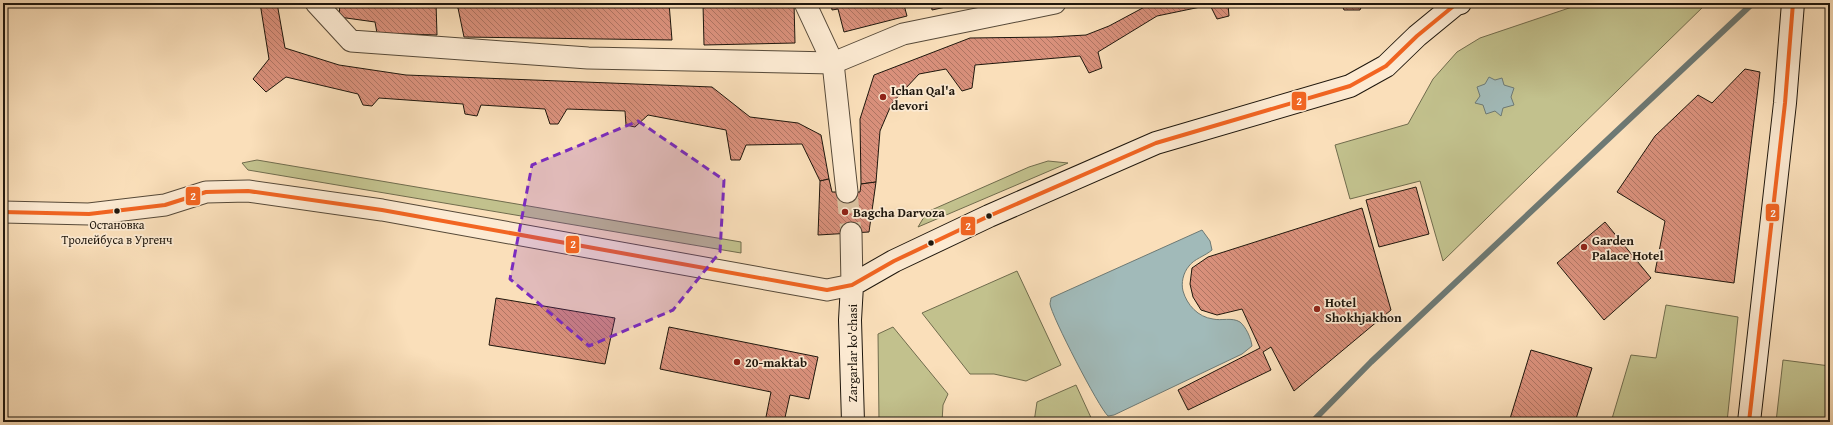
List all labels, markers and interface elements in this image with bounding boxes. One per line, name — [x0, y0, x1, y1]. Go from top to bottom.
place label: Ichan Qal'a devori — [891, 81, 956, 115]
line badge: 2 — [1291, 91, 1307, 111]
marker: Ichan Qal'a devori — [878, 92, 888, 102]
text: 2 — [1296, 93, 1302, 109]
line badge: 2 — [185, 186, 201, 206]
text: 2 — [190, 188, 196, 204]
place label: Bagcha Darvoza — [853, 203, 945, 222]
line badge: 2 — [1765, 203, 1780, 222]
text: 2 — [1770, 205, 1776, 221]
marker: Остановка Тролейбуса в Ургенч — [112, 206, 122, 216]
marker: Bagcha Darvoza — [840, 207, 850, 217]
unlabelled marker — [984, 211, 994, 221]
place label: Остановка Тролейбуса в Ургенч — [62, 216, 173, 248]
line badge: 2 — [960, 216, 976, 236]
text: 2 — [965, 218, 971, 234]
place label: Garden Palace Hotel — [1592, 231, 1663, 265]
line badge: 2 — [565, 235, 580, 254]
text: 2 — [570, 236, 576, 252]
unlabelled marker — [926, 238, 936, 248]
marker: Garden Palace Hotel — [1579, 242, 1589, 252]
place label: Hotel Shokhjakhon — [1325, 293, 1402, 327]
street label: Zargarlar ko'chasi — [843, 303, 862, 402]
marker: Hotel Shokhjakhon — [1312, 304, 1322, 314]
place label: 20-maktab — [745, 353, 807, 372]
marker: 20-maktab — [732, 357, 742, 367]

